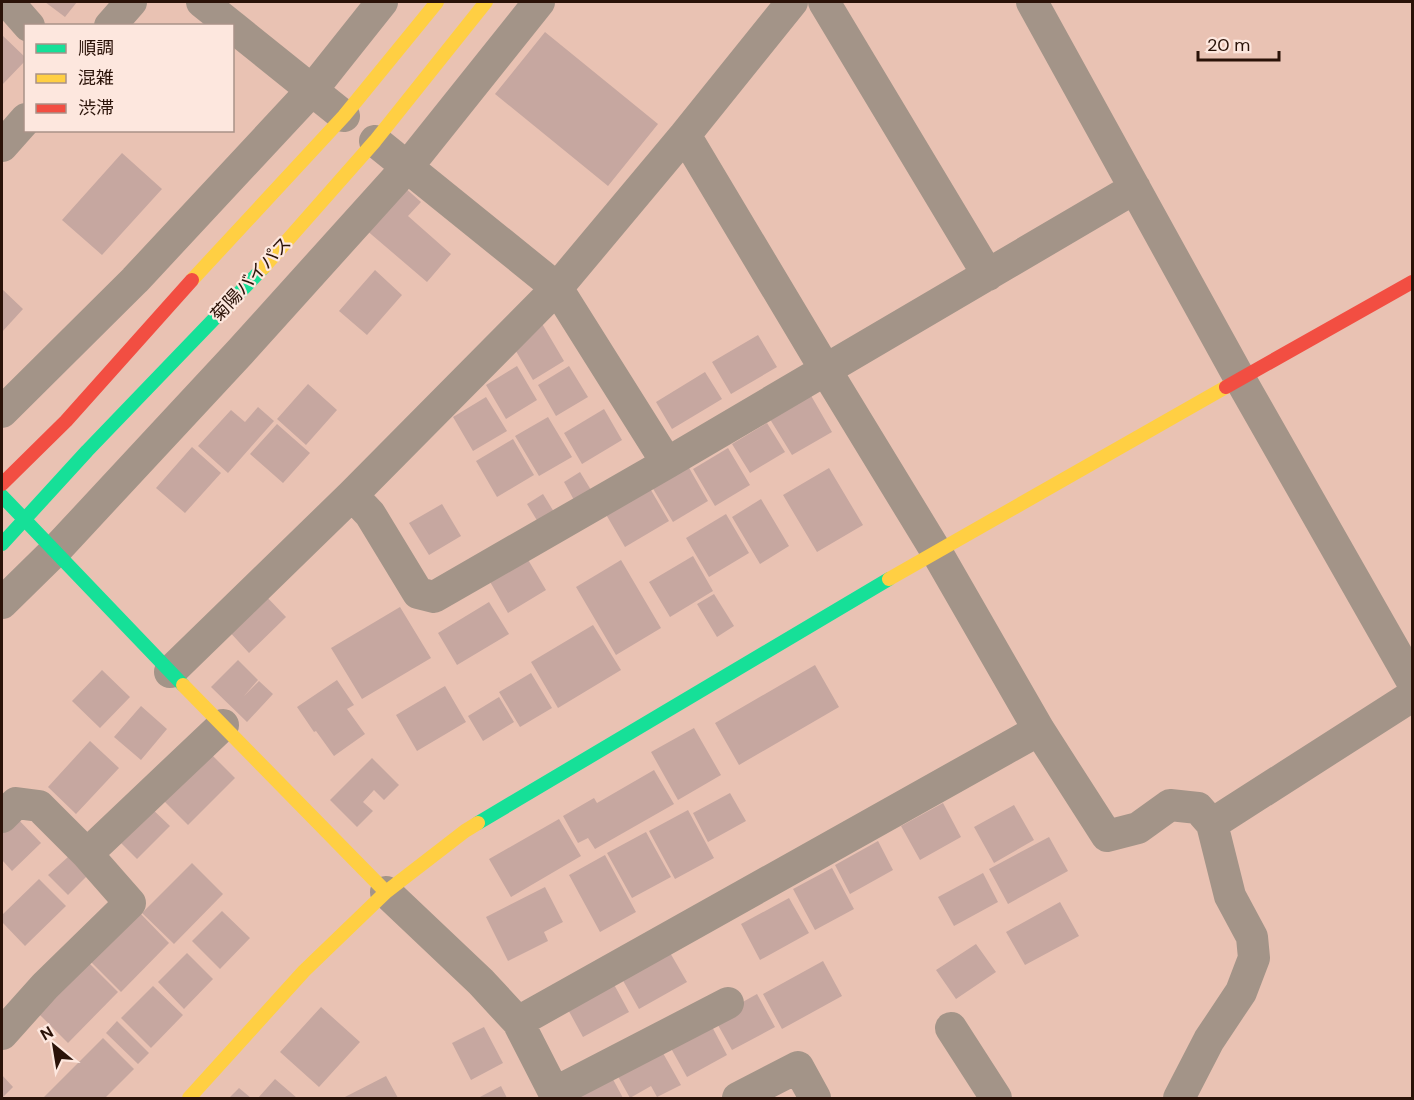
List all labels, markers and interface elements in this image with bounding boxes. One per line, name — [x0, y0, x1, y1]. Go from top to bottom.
legend — [24, 24, 234, 132]
scale bar — [1198, 24, 1279, 62]
text: 20 m — [1207, 33, 1250, 57]
text: 順調 — [78, 36, 114, 60]
text: 混雑 — [78, 66, 114, 90]
text: 渋滞 — [78, 96, 114, 120]
street label: 菊陽バイパス — [206, 231, 296, 327]
north arrow — [24, 1016, 84, 1076]
text: N — [36, 1021, 57, 1045]

